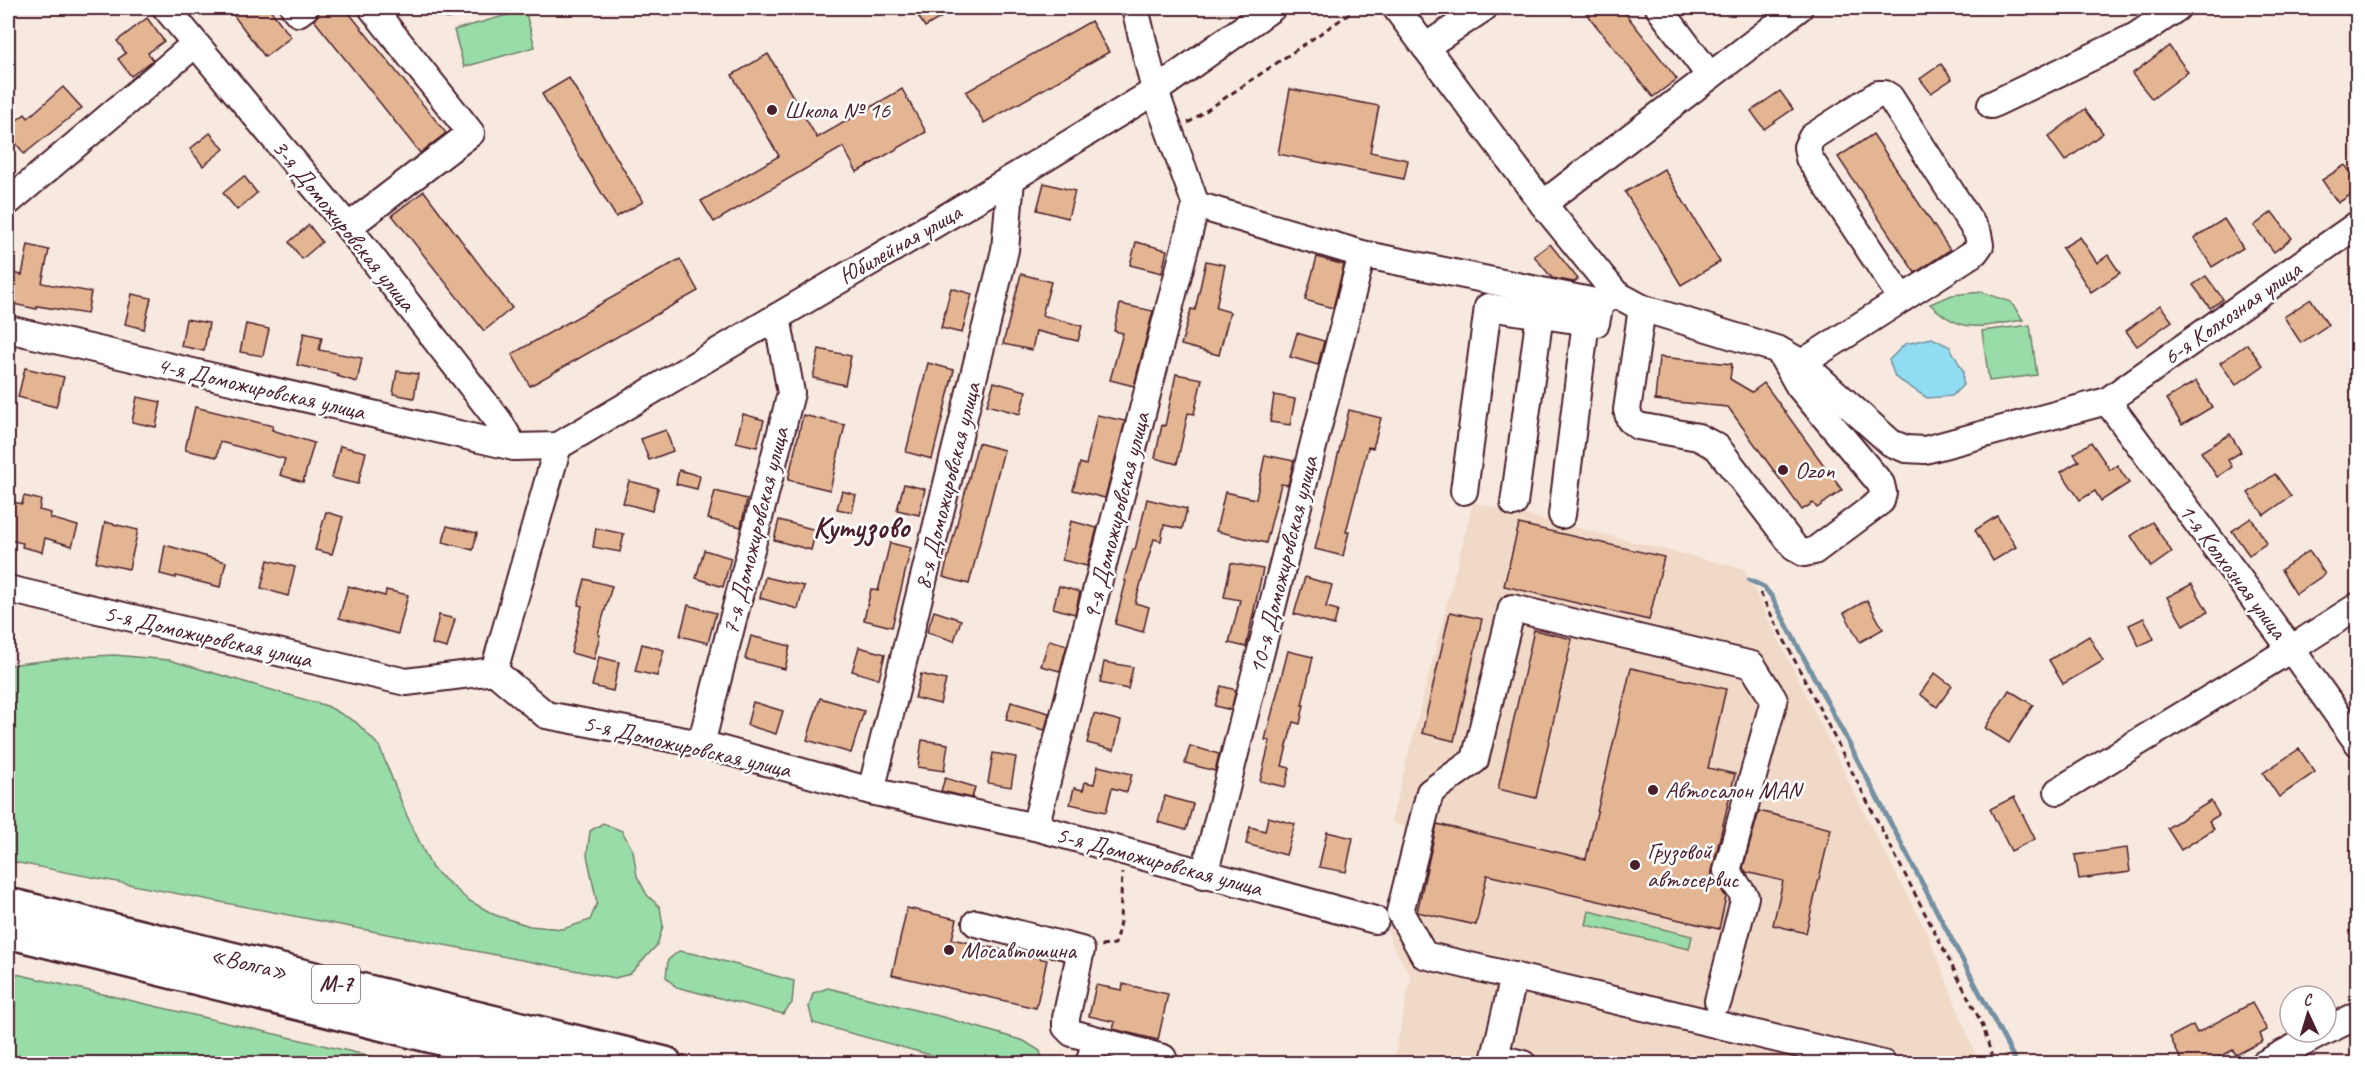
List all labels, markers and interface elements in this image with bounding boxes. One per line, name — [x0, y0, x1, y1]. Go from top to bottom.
place label: Школа № 16 — [784, 95, 891, 125]
marker: Школа № 16 — [765, 103, 779, 117]
street label: 3-я Доможировская улица — [266, 133, 423, 318]
street label: Юбилейная улица — [834, 196, 968, 291]
street label: 6-я Колхозная улица — [2157, 253, 2308, 372]
street label: 4-я Доможировская улица — [154, 350, 369, 427]
street label: 8-я Доможировская улица — [907, 378, 988, 593]
street label: 9-я Доможировская улица — [1076, 408, 1157, 623]
street label: 7-я Доможировская улица — [715, 423, 796, 638]
street label: 10-я Доможировская улица — [1241, 452, 1325, 677]
place label: Ozon — [1795, 455, 1835, 485]
marker: Ozon — [1776, 463, 1790, 477]
street label: 1-я Колхозная улица — [2172, 497, 2295, 646]
district label: Кутузово — [813, 508, 911, 547]
street label: 5-я Доможировская улица — [101, 598, 316, 675]
street label: 5-я Доможировская улица — [580, 708, 795, 785]
place label: Автосалон MAN — [1665, 775, 1804, 805]
marker: Автосалон MAN — [1646, 783, 1660, 797]
street label: 5-я Доможировская улица — [1053, 819, 1267, 903]
place label: Грузовой автосервис — [1647, 836, 1740, 894]
marker: Грузовой автосервис — [1628, 858, 1642, 872]
place label: Мосавтошина — [961, 935, 1077, 965]
street label: «Волга» — [207, 939, 291, 987]
marker: Мосавтошина — [942, 943, 956, 957]
road number: М-7 — [312, 965, 360, 1003]
north arrow — [2278, 984, 2338, 1044]
text: С — [2302, 990, 2314, 1010]

